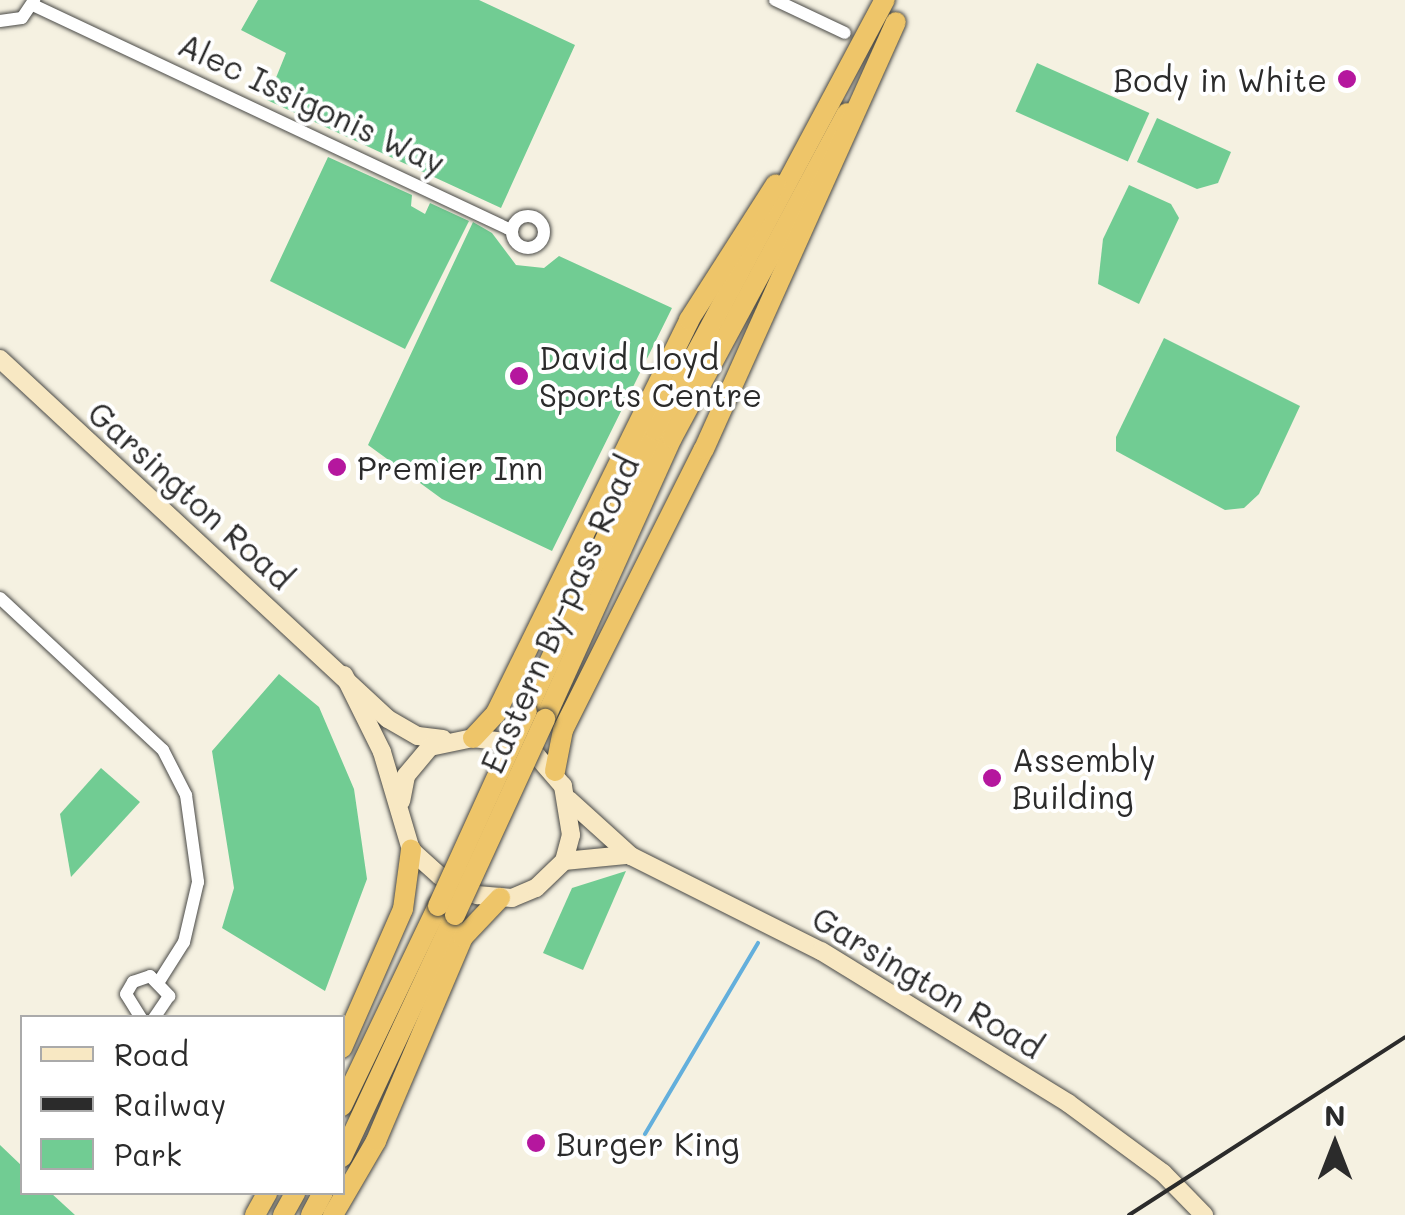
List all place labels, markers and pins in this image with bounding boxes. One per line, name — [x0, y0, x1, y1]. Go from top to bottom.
place label: Body in White — [1113, 60, 1327, 98]
marker: Body in White — [1336, 68, 1358, 90]
place label: David Lloyd Sports Centre — [539, 339, 762, 414]
marker: David Lloyd Sports Centre — [508, 365, 530, 387]
place label: Premier Inn — [357, 448, 543, 486]
marker: Premier Inn — [326, 456, 348, 478]
place label: Assembly Building — [1012, 741, 1156, 816]
marker: Assembly Building — [981, 767, 1003, 789]
place label: Burger King — [556, 1124, 740, 1162]
marker: Burger King — [525, 1132, 547, 1154]

